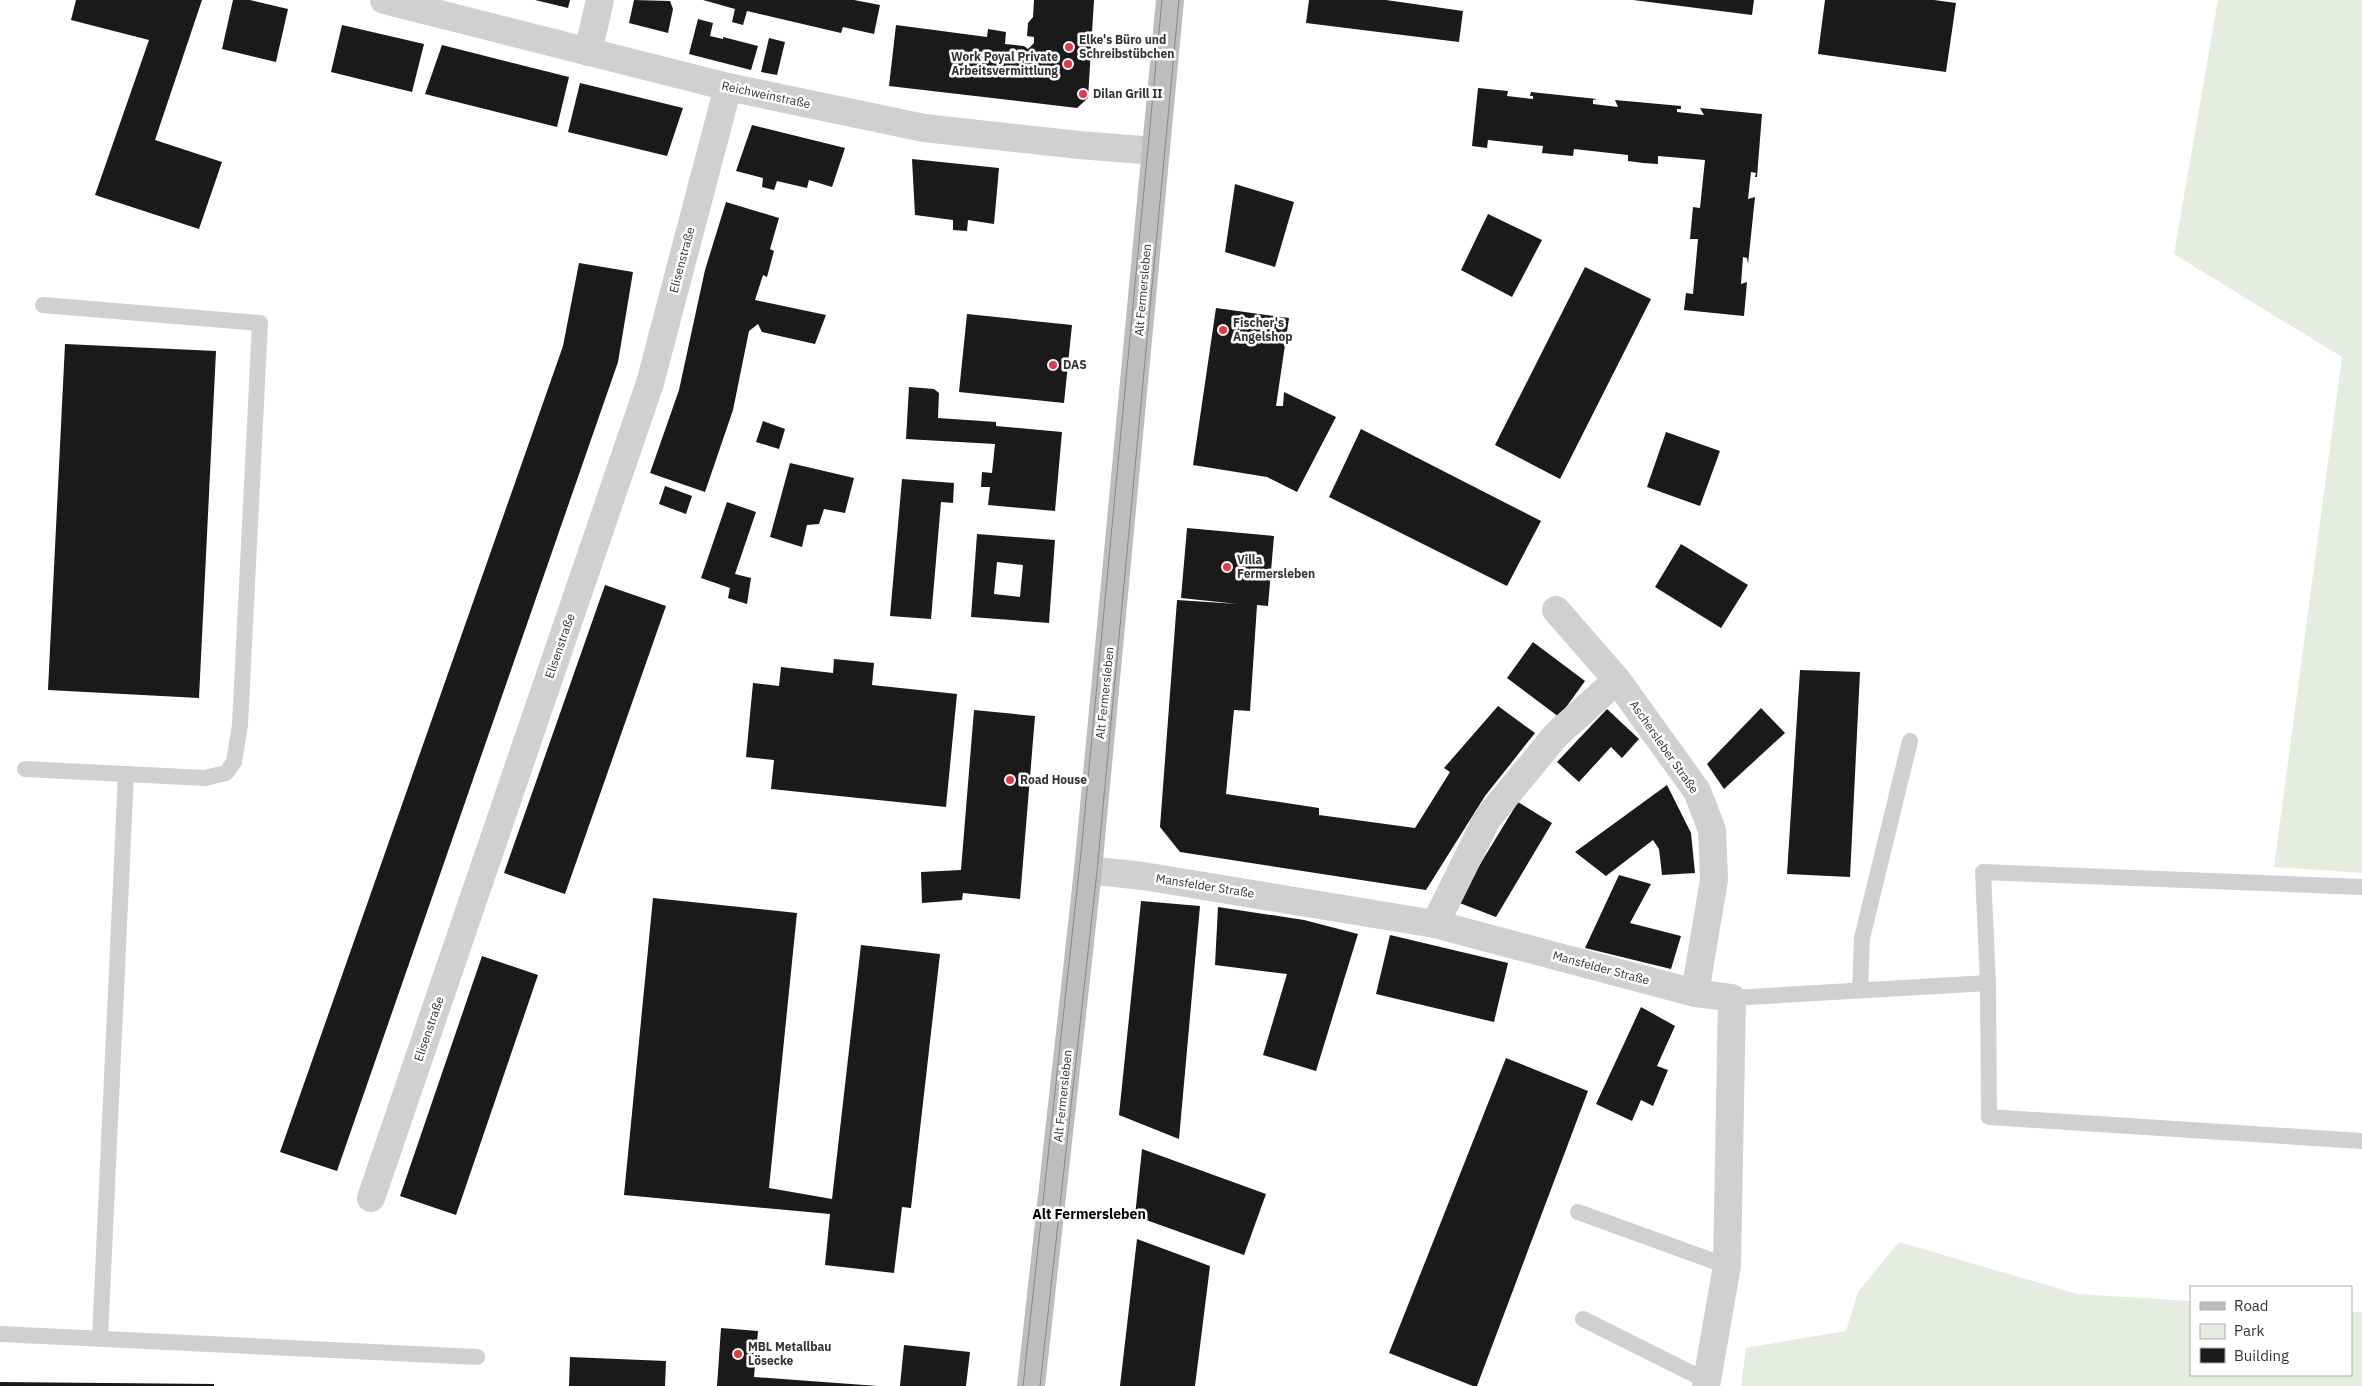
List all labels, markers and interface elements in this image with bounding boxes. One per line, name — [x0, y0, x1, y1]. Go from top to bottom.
place label: Elke's Büro und Schreibstübchen — [1079, 32, 1174, 61]
marker: Elke's Büro und Schreibstübchen — [1063, 41, 1075, 53]
place label: Work Poyal Private Arbeitsvermittlung — [951, 49, 1058, 78]
marker: Work Poyal Private Arbeitsvermittlung — [1062, 58, 1074, 70]
street label: Reichweinstraße — [720, 78, 812, 111]
place label: Dilan Grill II — [1093, 86, 1163, 101]
marker: Dilan Grill II — [1077, 88, 1089, 100]
street label: Elisenstraße — [666, 225, 698, 294]
street label: Alt Fermersleben — [1131, 243, 1154, 337]
place label: Fischer's Angelshop — [1233, 315, 1293, 344]
marker: Fischer's Angelshop — [1217, 324, 1229, 336]
place label: DAS — [1063, 357, 1087, 372]
marker: DAS — [1047, 359, 1059, 371]
place label: Villa Fermersleben — [1237, 552, 1315, 581]
marker: Villa Fermersleben — [1221, 561, 1233, 573]
street label: Elisenstraße — [541, 611, 578, 680]
street label: Alt Fermersleben — [1092, 646, 1117, 740]
street label: Aschersleber Straße — [1627, 697, 1702, 796]
place label: Road House — [1020, 772, 1087, 787]
marker: Road House — [1004, 774, 1016, 786]
street label: Mansfelder Straße — [1155, 870, 1256, 901]
street label: Mansfelder Straße — [1551, 947, 1651, 988]
street label: Elisenstraße — [410, 994, 447, 1063]
street label: Alt Fermersleben — [1050, 1049, 1075, 1143]
district label: Alt Fermersleben — [1032, 1205, 1146, 1223]
legend — [2190, 1286, 2352, 1376]
text: Road — [2234, 1296, 2269, 1315]
text: Park — [2234, 1321, 2264, 1340]
place label: MBL Metallbau Lösecke — [748, 1339, 831, 1368]
text: Building — [2234, 1346, 2289, 1365]
marker: MBL Metallbau Lösecke — [732, 1348, 744, 1360]

